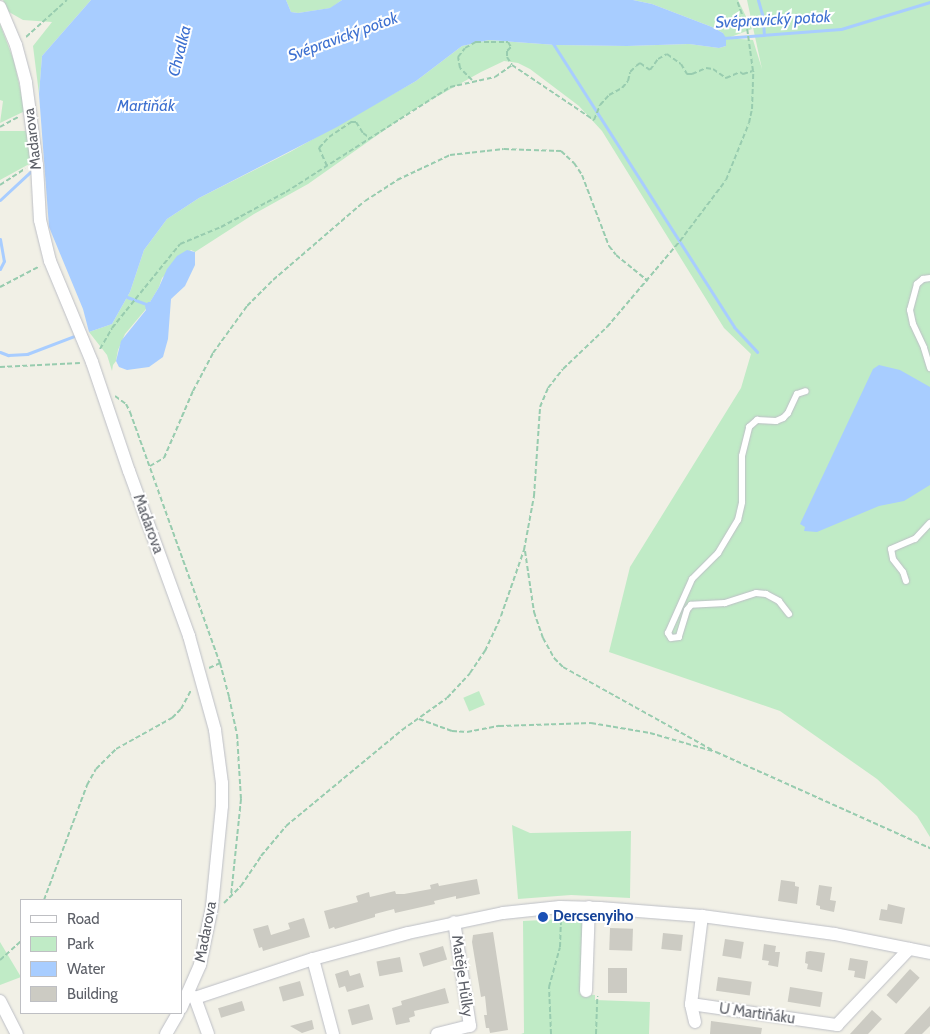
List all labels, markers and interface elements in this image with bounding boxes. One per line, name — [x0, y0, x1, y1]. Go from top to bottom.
water label: Svépravický potok — [715, 7, 831, 33]
water label: Svépravický potok — [286, 8, 400, 66]
water label: Chvalka — [164, 24, 196, 78]
water label: Martiňák — [117, 96, 175, 116]
street label: Madarova — [20, 107, 46, 171]
street label: Madarova — [129, 492, 167, 556]
legend — [20, 899, 182, 1014]
street label: Madarova — [191, 900, 221, 964]
place label: Dercsenyiho — [553, 908, 634, 926]
text: Road — [67, 910, 100, 928]
marker: Dercsenyiho — [537, 911, 549, 923]
street label: Matěje Hůlky — [447, 934, 477, 1018]
text: Park — [67, 935, 94, 953]
text: Water — [67, 960, 105, 978]
text: Building — [67, 985, 118, 1003]
street label: U Martiňáku — [718, 1000, 796, 1028]

